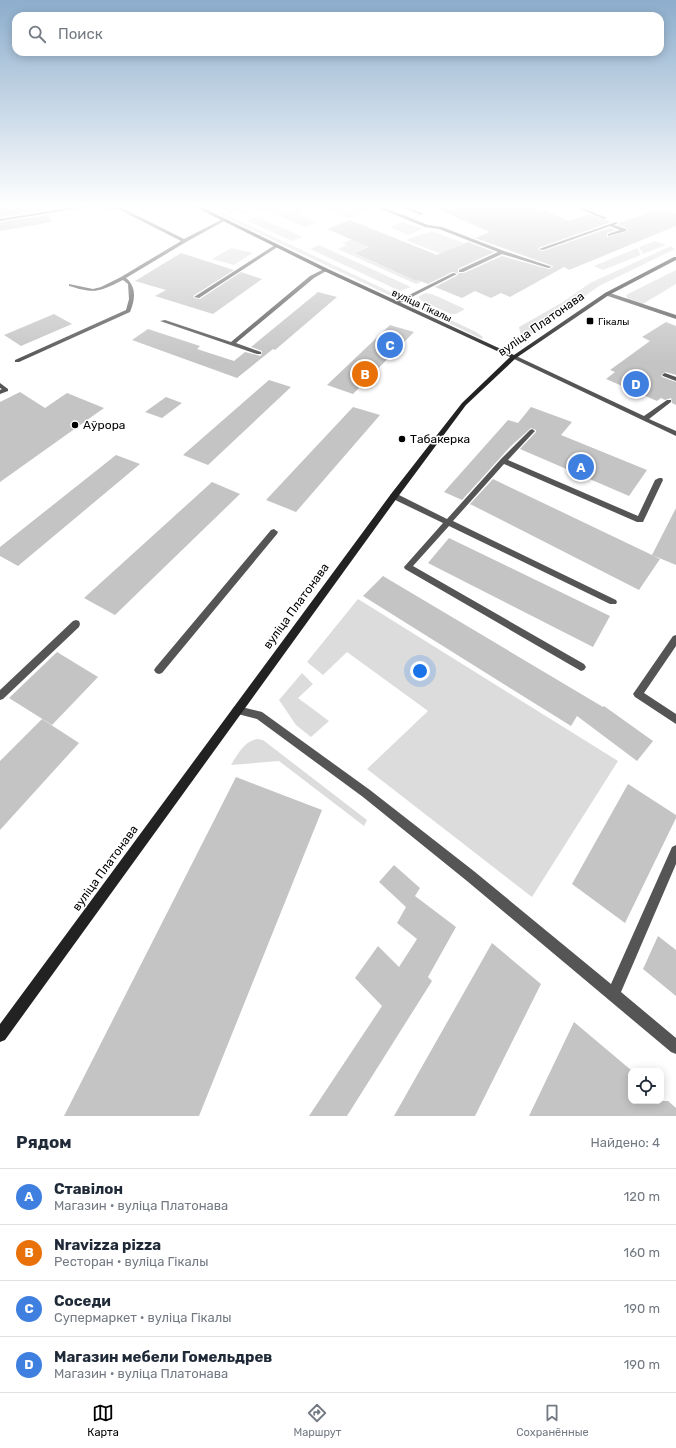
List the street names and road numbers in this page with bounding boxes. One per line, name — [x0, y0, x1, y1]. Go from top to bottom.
street label: вуліца Гікалы — [390, 287, 453, 325]
street label: вуліца Платонава — [495, 289, 587, 359]
street label: вуліца Платонава — [260, 561, 332, 651]
street label: вуліца Платонава — [69, 823, 141, 913]

